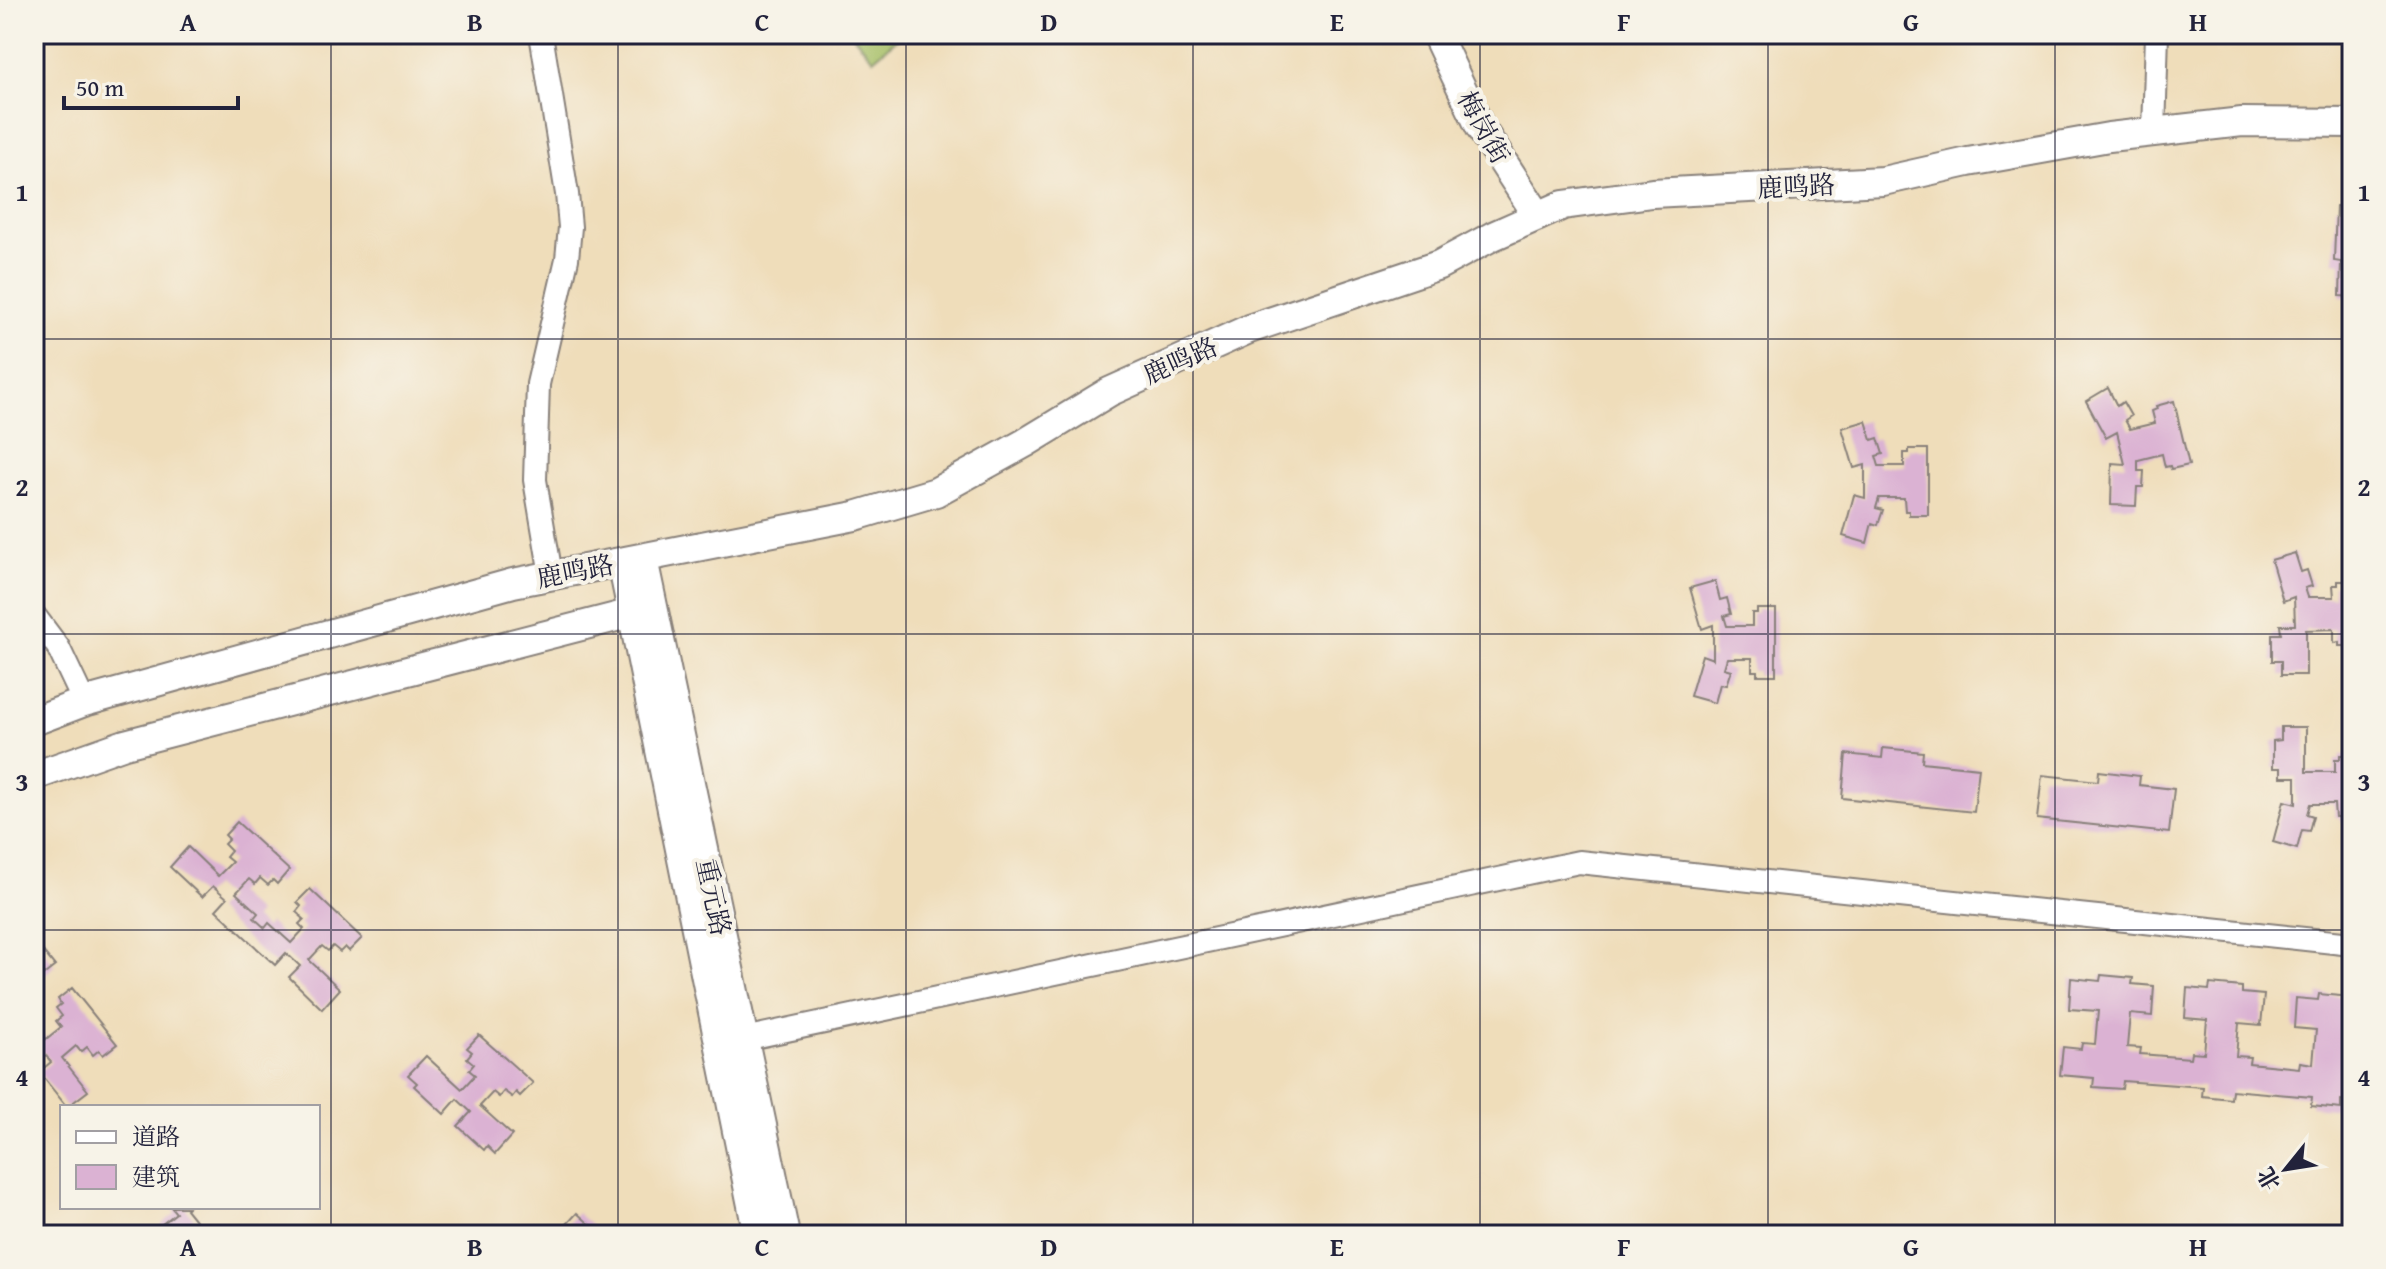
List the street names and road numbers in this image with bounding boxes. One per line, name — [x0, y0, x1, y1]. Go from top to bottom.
street label: 梅岗街 — [1448, 83, 1520, 171]
street label: 鹿鸣路 — [1756, 164, 1836, 208]
street label: 鹿鸣路 — [1136, 326, 1224, 394]
street label: 鹿鸣路 — [533, 544, 617, 598]
street label: 重元路 — [687, 855, 741, 939]

